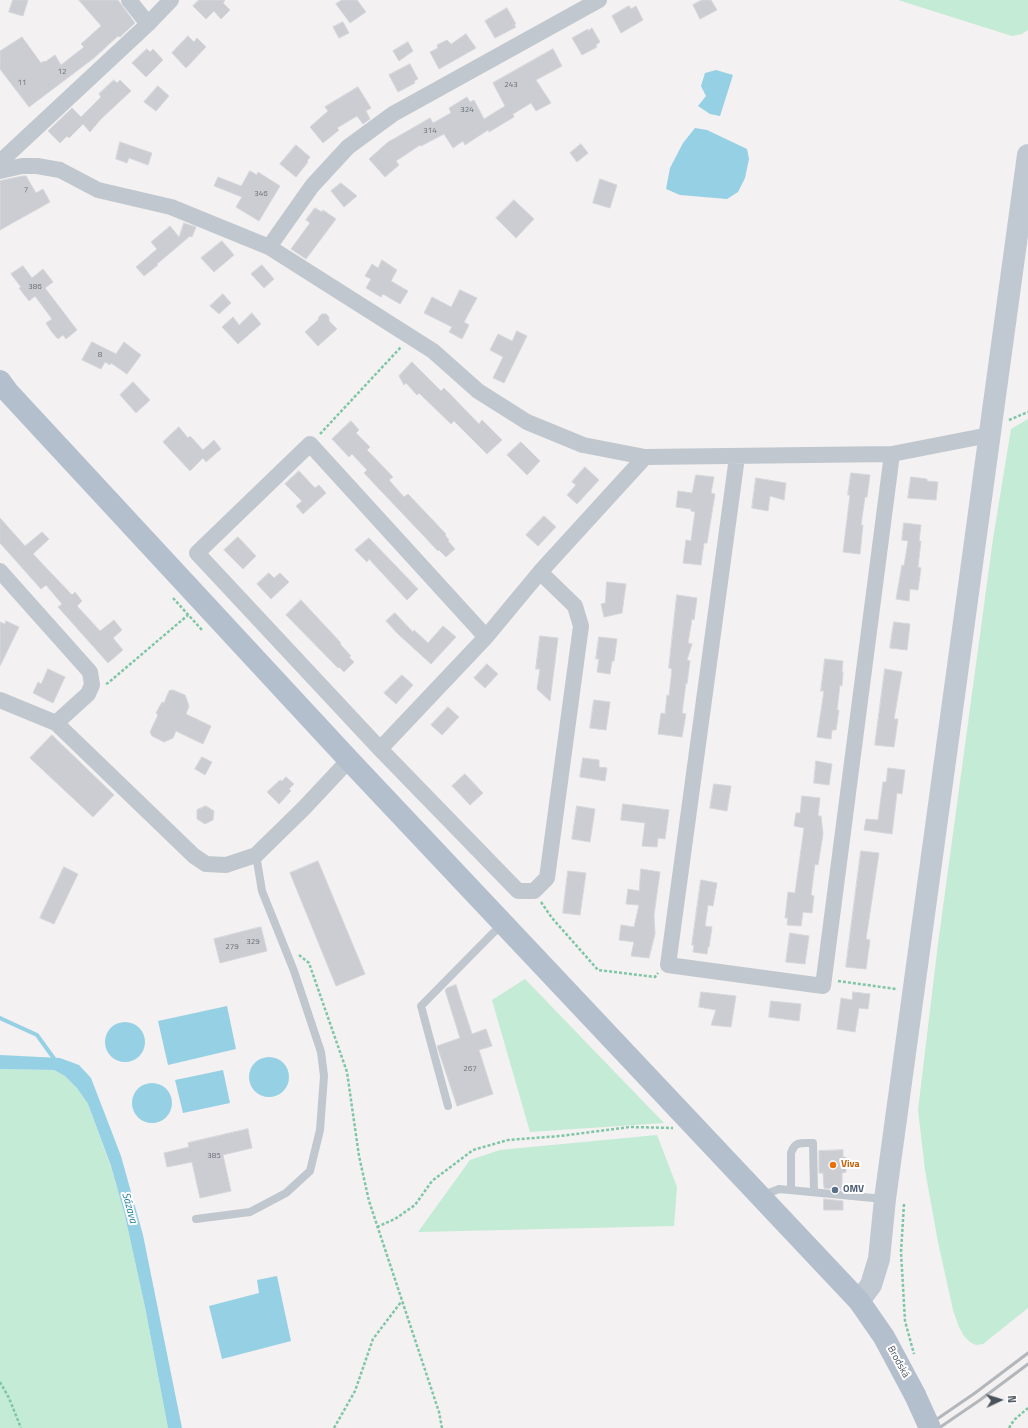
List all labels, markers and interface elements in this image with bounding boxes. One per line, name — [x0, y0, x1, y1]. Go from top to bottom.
house number: 12 — [58, 67, 66, 77]
house number: 11 — [18, 78, 26, 88]
house number: 243 — [504, 80, 518, 90]
house number: 324 — [460, 105, 474, 115]
house number: 314 — [423, 126, 437, 136]
house number: 7 — [24, 185, 28, 195]
house number: 346 — [254, 189, 268, 199]
house number: 386 — [28, 282, 42, 292]
house number: 8 — [98, 350, 102, 360]
house number: 329 — [246, 937, 260, 947]
house number: 279 — [225, 942, 239, 952]
house number: 267 — [463, 1064, 477, 1074]
house number: 385 — [207, 1151, 221, 1161]
place label: Viva — [841, 1159, 860, 1171]
marker: Viva — [828, 1160, 838, 1170]
place label: OMV — [843, 1184, 864, 1196]
marker: OMV — [830, 1185, 840, 1195]
water label: Sázava — [119, 1191, 139, 1225]
street label: Brodská — [884, 1344, 912, 1380]
north arrow — [980, 1380, 1020, 1420]
text: N — [1004, 1395, 1020, 1404]

